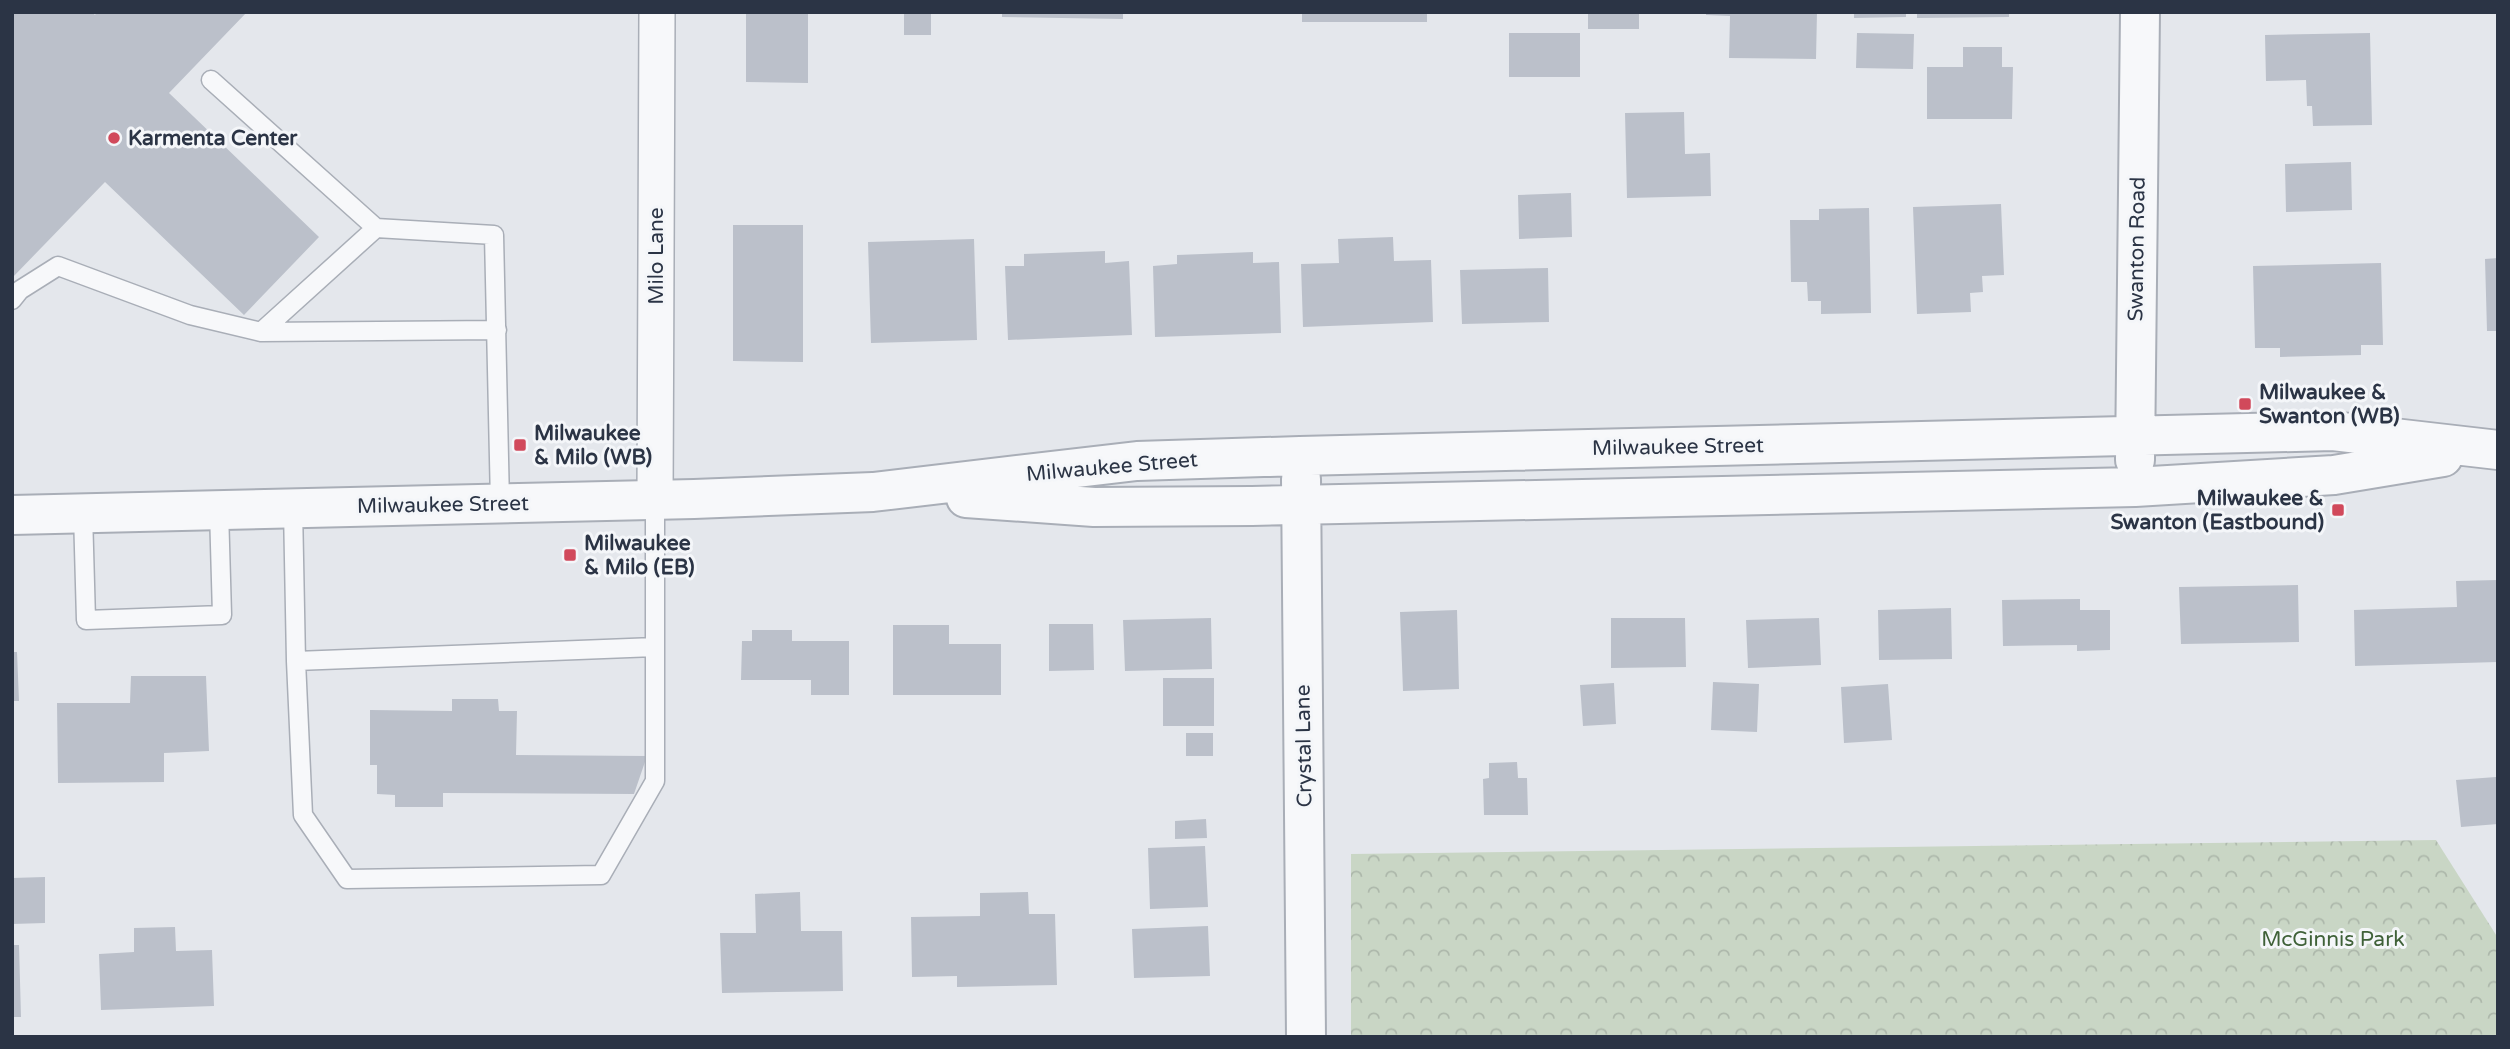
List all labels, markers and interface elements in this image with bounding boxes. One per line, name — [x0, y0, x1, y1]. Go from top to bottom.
place label: Karmenta Center — [128, 126, 298, 151]
marker: Karmenta Center — [106, 130, 122, 146]
street label: Swanton Road — [2123, 176, 2151, 322]
street label: Milo Lane — [644, 207, 669, 305]
place label: Milwaukee & Swanton (WB) — [2259, 380, 2400, 429]
marker: Milwaukee & Swanton (WB) — [2237, 396, 2253, 412]
place label: Milwaukee & Milo (WB) — [534, 421, 652, 470]
street label: Milwaukee Street — [1592, 433, 1764, 461]
marker: Milwaukee & Milo (WB) — [512, 437, 528, 453]
street label: Milwaukee Street — [1025, 447, 1199, 487]
place label: Milwaukee & Swanton (Eastbound) — [2111, 486, 2324, 535]
street label: Milwaukee Street — [357, 491, 529, 519]
marker: Milwaukee & Swanton (Eastbound) — [2330, 502, 2346, 518]
place label: Milwaukee & Milo (EB) — [584, 531, 695, 580]
marker: Milwaukee & Milo (EB) — [562, 547, 578, 563]
street label: Crystal Lane — [1290, 684, 1318, 808]
park label: McGinnis Park — [2261, 927, 2405, 952]

